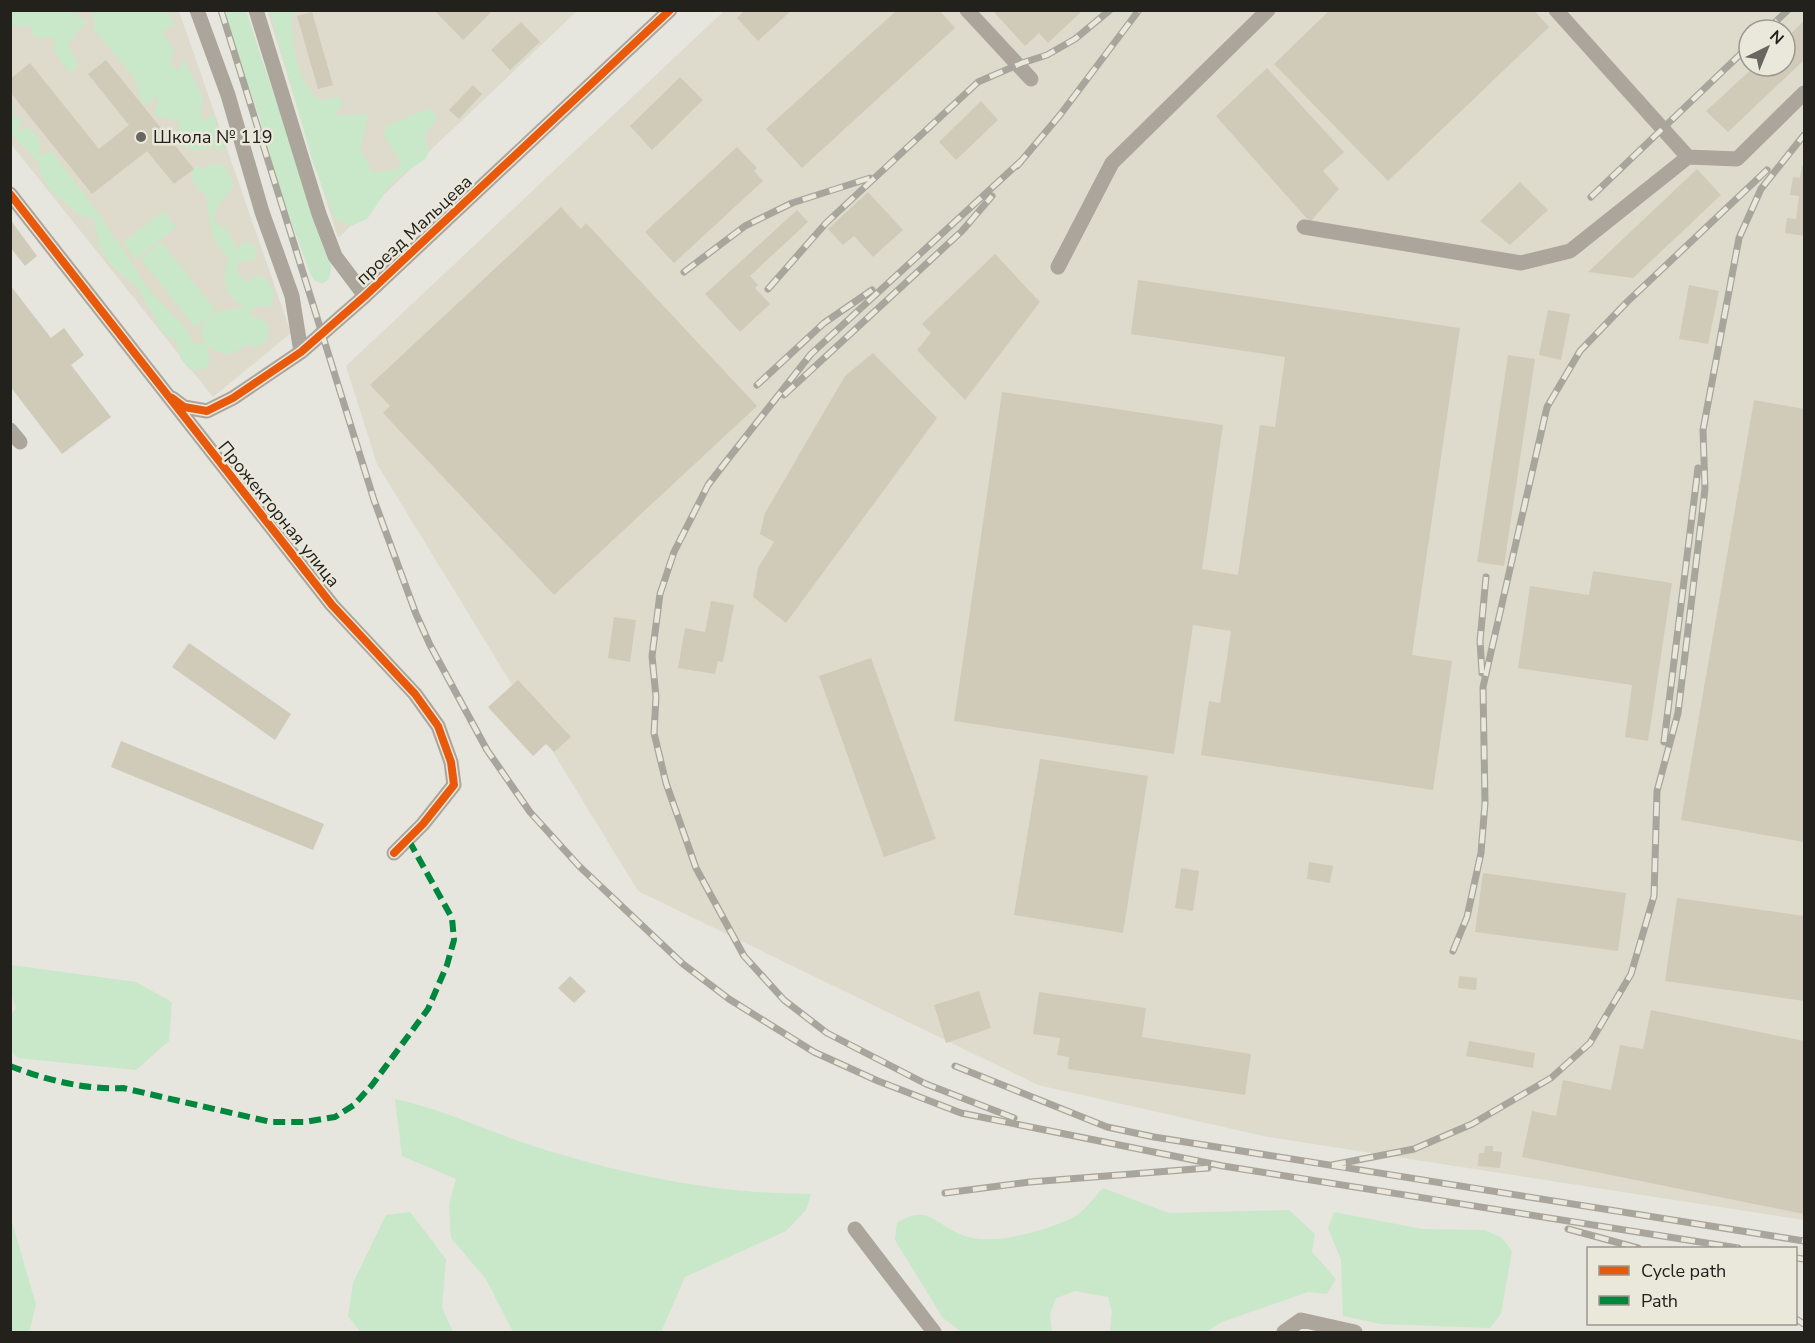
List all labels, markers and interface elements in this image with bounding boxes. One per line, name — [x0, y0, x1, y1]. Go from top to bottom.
north arrow — [1737, 18, 1797, 78]
text: N — [1765, 26, 1788, 50]
place label: Школа № 119 — [153, 125, 273, 149]
marker: Школа № 119 — [134, 130, 148, 144]
street label: проезд Мальцева — [351, 170, 477, 290]
street label: Прожекторная улица — [213, 436, 345, 592]
legend — [1587, 1247, 1797, 1325]
text: Cycle path — [1641, 1259, 1726, 1283]
text: Path — [1641, 1289, 1678, 1313]

